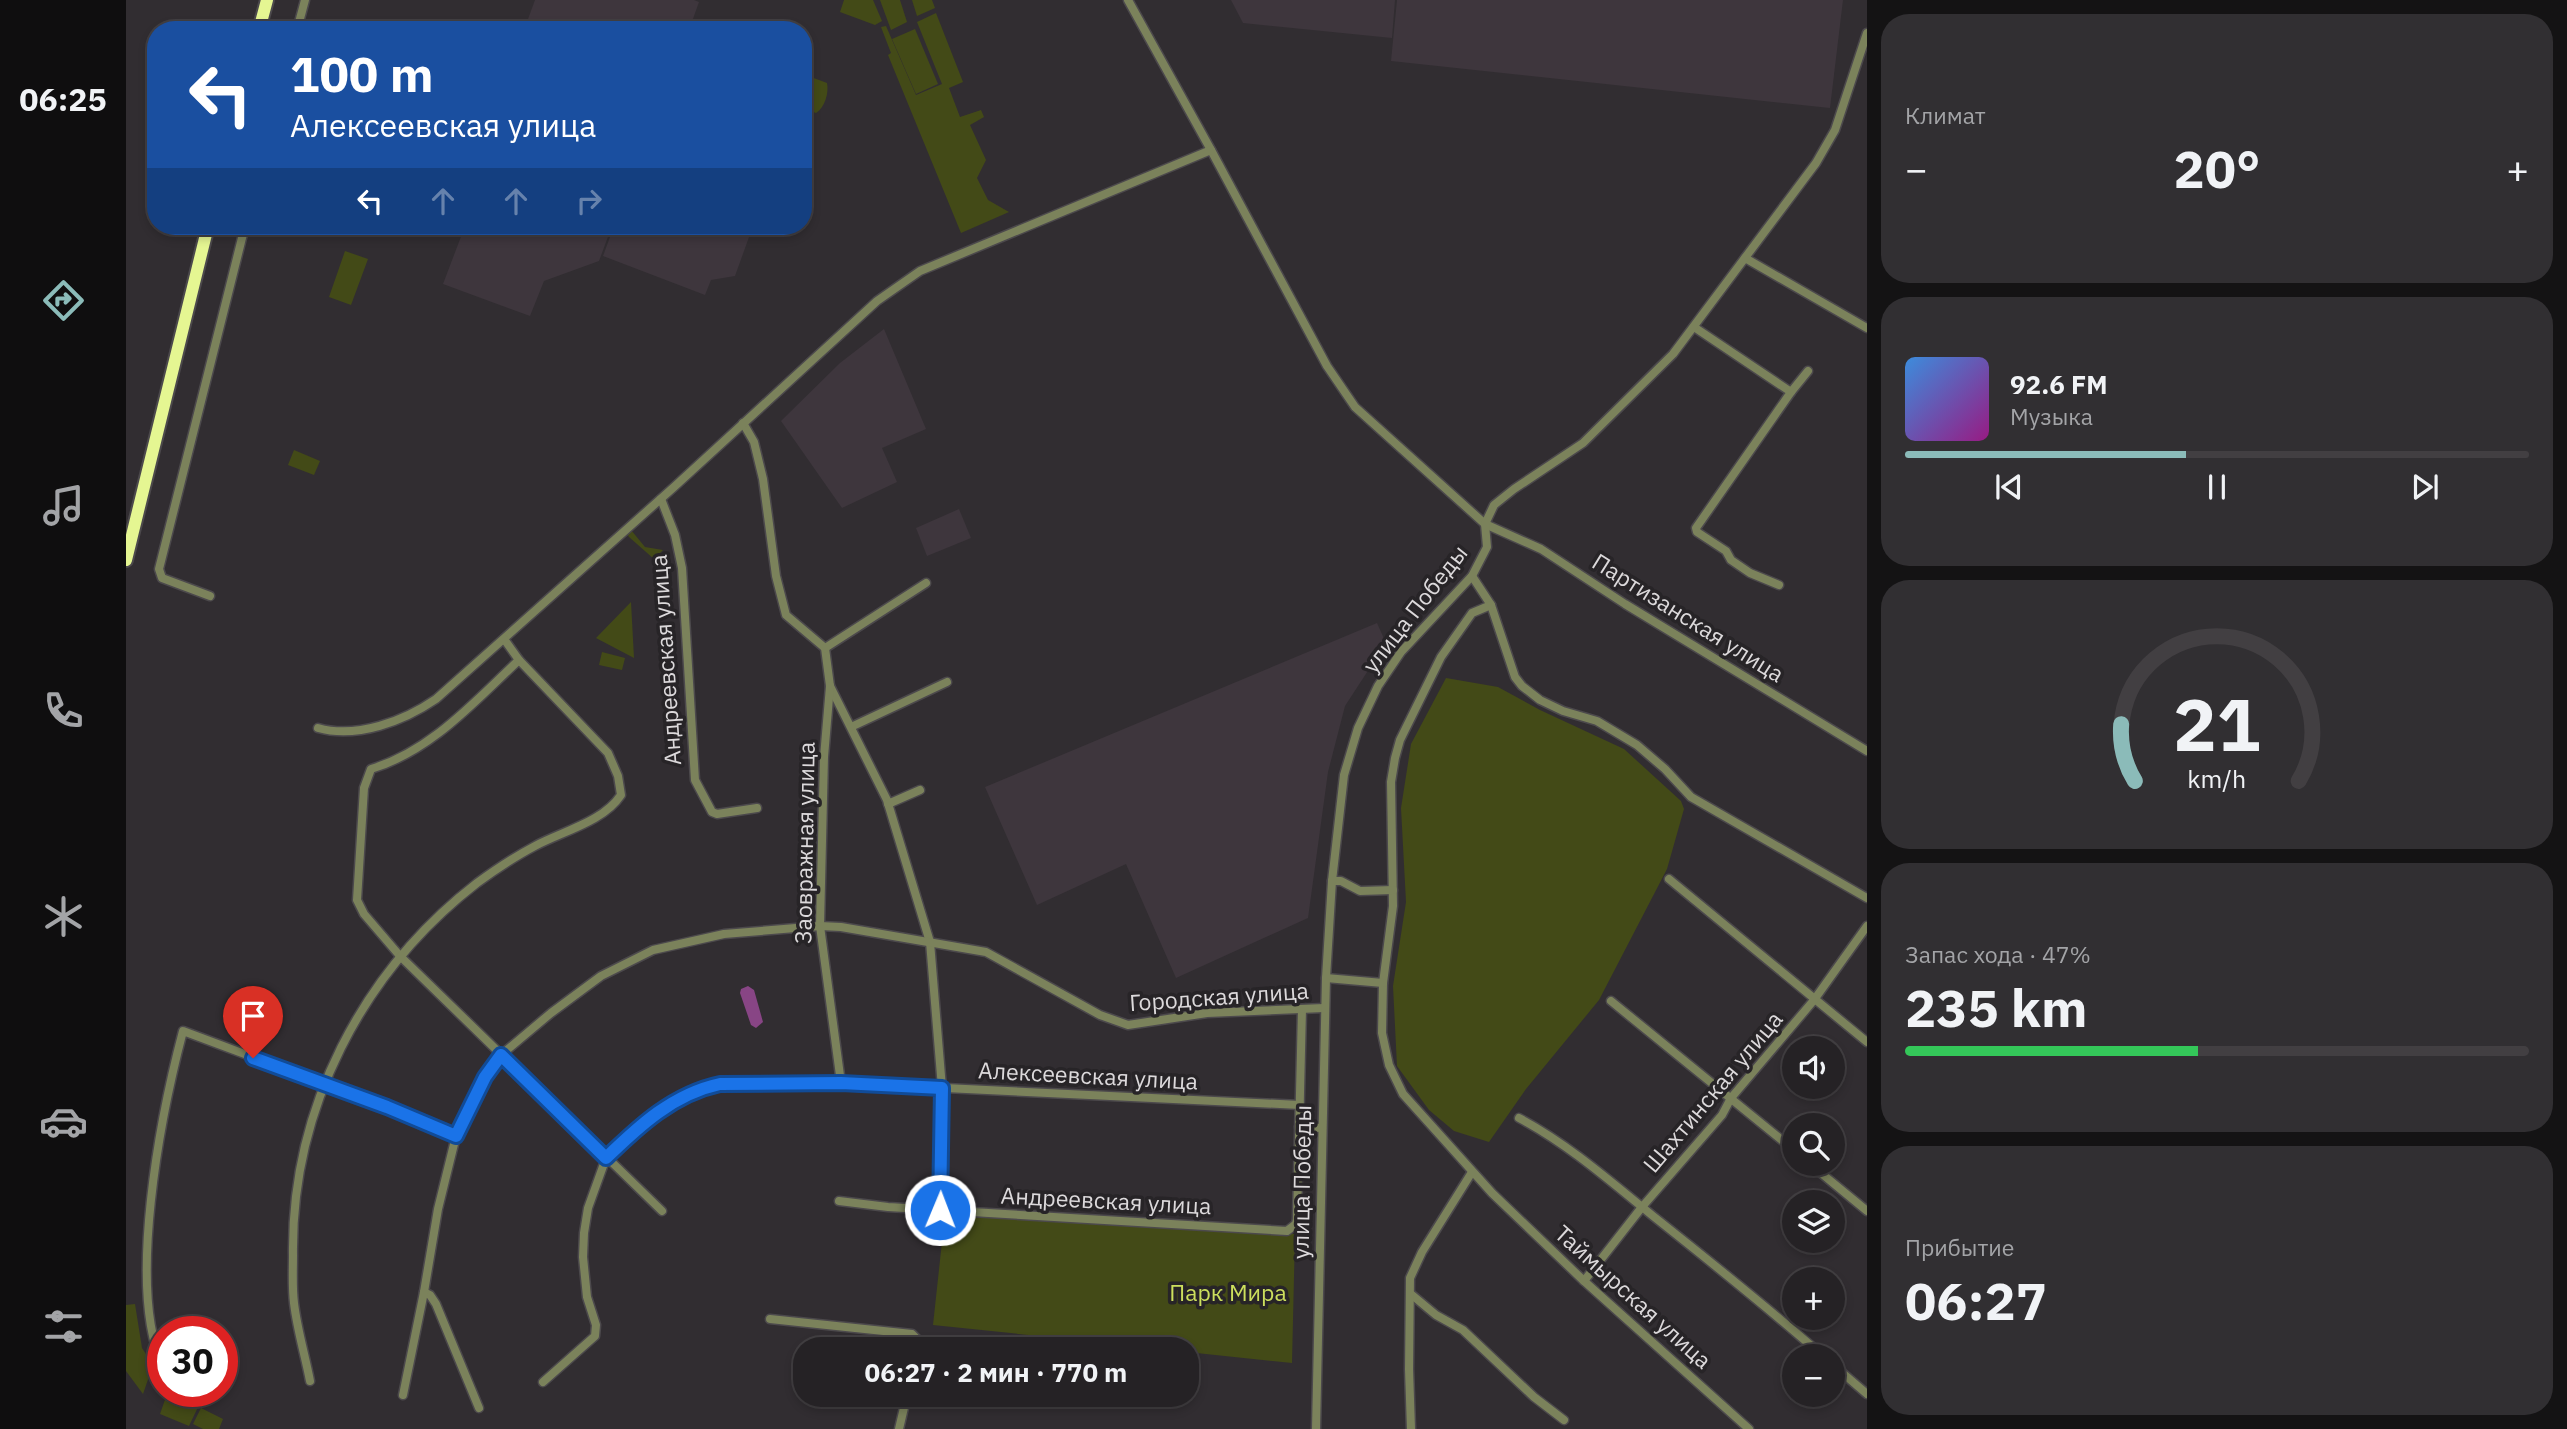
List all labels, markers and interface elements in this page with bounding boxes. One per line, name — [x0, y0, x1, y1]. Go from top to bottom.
text: 100 m — [290, 42, 434, 105]
icon: left — [175, 49, 266, 140]
text: 06:25 — [19, 78, 107, 120]
text: Климат — [1905, 100, 1986, 130]
text: Алексеевская улица — [290, 104, 596, 146]
text: 20° — [2174, 135, 2260, 202]
text: − — [1905, 144, 1928, 193]
text: + — [2506, 144, 2529, 193]
icon: left — [351, 182, 389, 220]
icon: ahead — [424, 182, 462, 220]
icon: ahead — [497, 182, 535, 220]
icon: right — [570, 182, 608, 220]
icon: directions — [39, 276, 88, 325]
text: 92.6 FM — [2010, 367, 2108, 401]
text: Музыка — [2010, 401, 2093, 431]
icon: previous — [1990, 468, 2028, 506]
icon: pause — [2198, 468, 2236, 506]
icon: next — [2406, 468, 2444, 506]
icon: music — [39, 481, 88, 530]
street label: улица Победы — [1355, 538, 1473, 678]
street label: Партизанская улица — [1587, 546, 1790, 688]
street label: Андреевская улица — [643, 554, 687, 766]
text: 21 — [2173, 676, 2261, 771]
icon: phone — [39, 686, 88, 735]
street label: Заовражная улица — [787, 742, 821, 944]
text: km/h — [2188, 761, 2246, 794]
icon: climate — [39, 892, 88, 941]
text: Запас хода · 47% — [1905, 939, 2091, 969]
text: 235 km — [1905, 974, 2087, 1041]
street label: Городская улица — [1128, 975, 1310, 1017]
pin — [223, 986, 283, 1058]
icon: arrive — [234, 997, 272, 1035]
street label: Шахтинская улица — [1636, 1004, 1789, 1178]
map controls — [1782, 1036, 1845, 1407]
button: sound — [1782, 1036, 1845, 1099]
street label: Алексеевская улица — [977, 1054, 1199, 1096]
icon: car — [39, 1097, 88, 1146]
street label: улица Победы — [1285, 1105, 1317, 1259]
button: search — [1782, 1113, 1845, 1176]
position arrow — [903, 1173, 977, 1247]
street label: Андреевская улица — [1000, 1179, 1212, 1221]
button: layers — [1782, 1190, 1845, 1253]
street label: Таймырская улица — [1549, 1218, 1718, 1375]
text: Прибытие — [1905, 1232, 2014, 1262]
button: + — [1782, 1267, 1845, 1330]
text: 06:27 — [1905, 1267, 2047, 1334]
park label: Парк Мира — [1169, 1277, 1287, 1307]
icon: filters — [39, 1302, 88, 1351]
speed limit sign: 30 — [147, 1316, 238, 1407]
button: − — [1782, 1344, 1845, 1407]
text: 06:27 · 2 мин · 770 m — [865, 1355, 1127, 1389]

